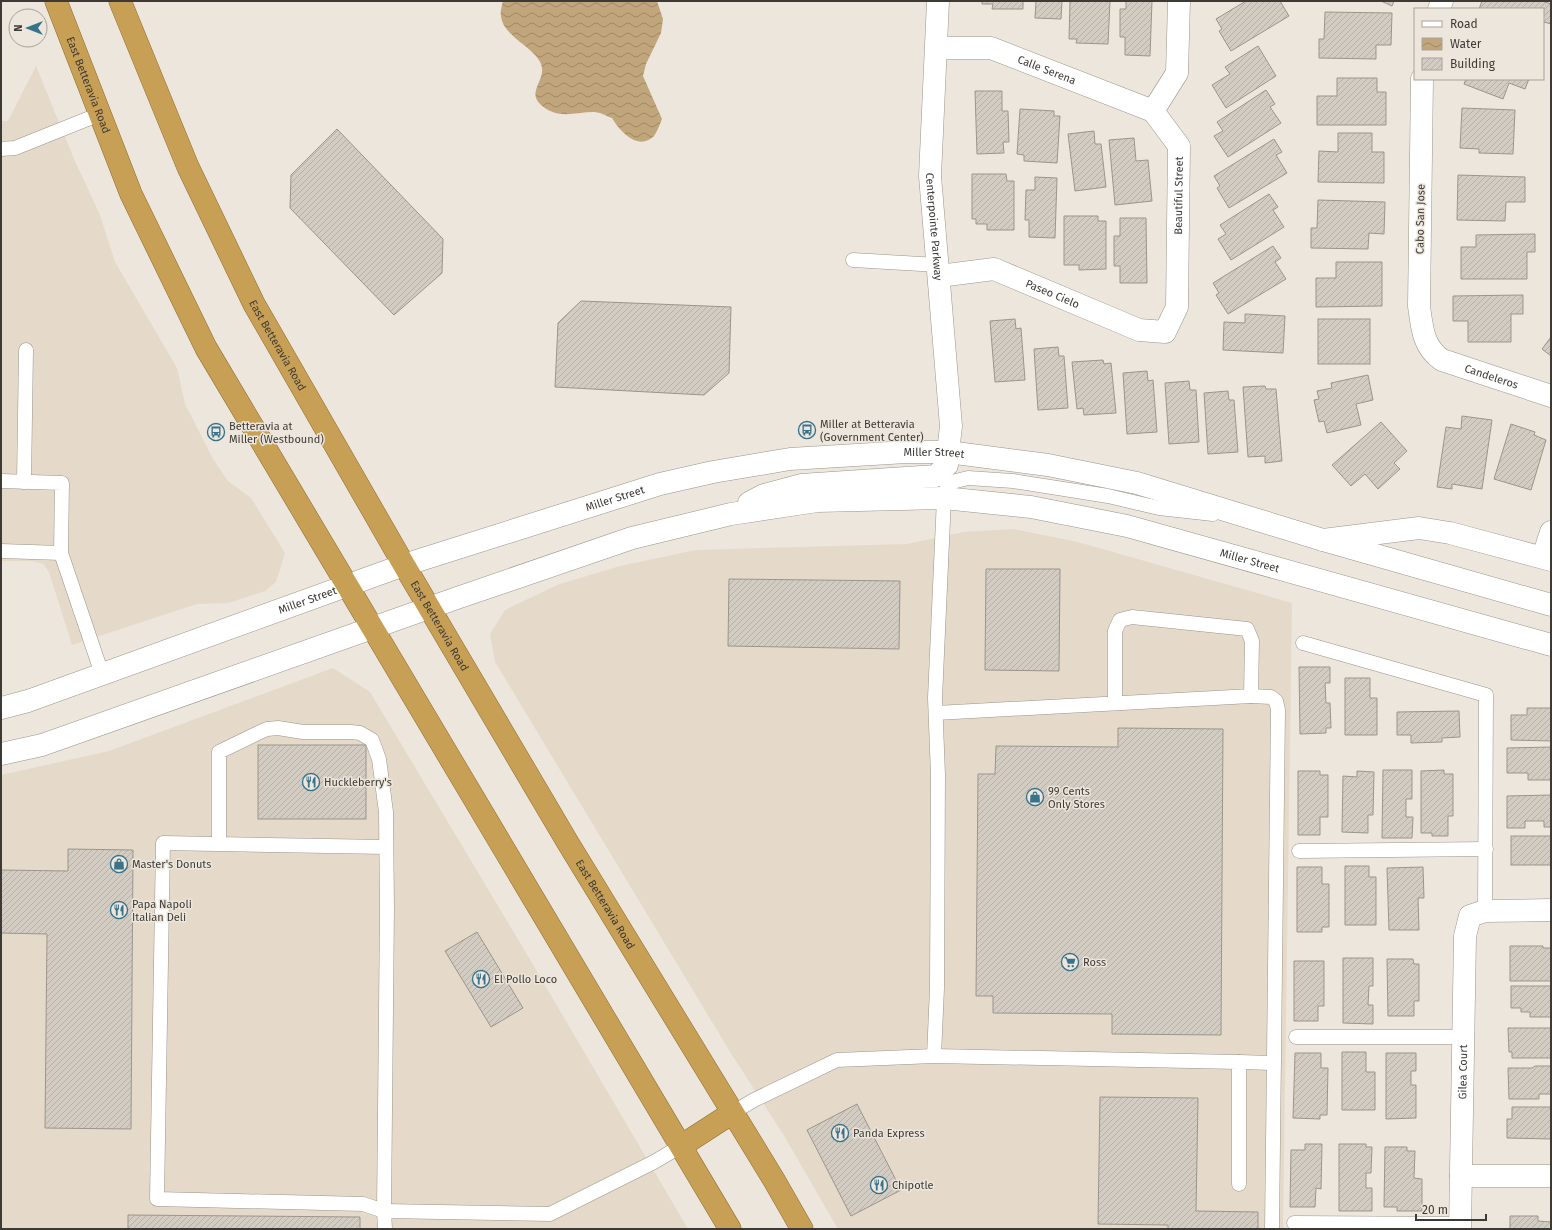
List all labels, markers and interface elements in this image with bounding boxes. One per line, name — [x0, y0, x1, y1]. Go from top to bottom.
north arrow — [8, 8, 48, 48]
legend — [1414, 8, 1544, 80]
text: Road — [1450, 17, 1478, 31]
text: N — [12, 24, 25, 32]
street label: East Betteravia Road — [63, 35, 113, 135]
text: Water — [1450, 37, 1482, 51]
street label: Calle Serena — [1016, 53, 1078, 87]
text: Building — [1450, 57, 1496, 71]
street label: Beautiful Street — [1172, 156, 1186, 235]
street label: Centerpointe Parkway — [923, 172, 945, 282]
street label: Cabo San Jose — [1413, 184, 1428, 254]
street label: Paseo Cielo — [1024, 277, 1081, 311]
street label: East Betteravia Road — [246, 298, 308, 393]
street label: Candeleros — [1463, 362, 1520, 392]
place label: Miller at Betteravia (Government Center) — [820, 418, 924, 444]
place label: Betteravia at Miller (Westbound) — [229, 420, 324, 446]
bus stop icon: Miller at Betteravia (Government Center) — [797, 420, 817, 440]
bus stop icon: Betteravia at Miller (Westbound) — [206, 422, 226, 442]
street label: Miller Street — [904, 446, 965, 461]
street label: Miller Street — [584, 483, 646, 514]
street label: Miller Street — [1218, 546, 1281, 575]
street label: East Betteravia Road — [408, 578, 471, 674]
street label: Miller Street — [277, 584, 339, 617]
restaurant icon: Huckleberry's — [301, 772, 321, 792]
place label: Huckleberry's — [324, 776, 392, 789]
place label: 99 Cents Only Stores — [1048, 785, 1105, 811]
shop icon: 99 Cents Only Stores — [1025, 787, 1045, 807]
shop icon: Master's Donuts — [109, 854, 129, 874]
street label: East Betteravia Road — [573, 857, 637, 952]
place label: Master's Donuts — [132, 858, 211, 871]
place label: Papa Napoli Italian Deli — [132, 898, 192, 924]
restaurant icon: Papa Napoli Italian Deli — [109, 900, 129, 920]
supermarket icon: Ross — [1060, 952, 1080, 972]
place label: Ross — [1083, 956, 1106, 969]
restaurant icon: El Pollo Loco — [471, 969, 491, 989]
place label: El Pollo Loco — [494, 973, 557, 986]
street label: Gilea Court — [1456, 1044, 1470, 1100]
restaurant icon: Panda Express — [830, 1123, 850, 1143]
place label: Panda Express — [853, 1127, 925, 1140]
restaurant icon: Chipotle — [869, 1175, 889, 1195]
place label: Chipotle — [892, 1179, 934, 1192]
scale bar — [1416, 1196, 1486, 1222]
text: 20 m — [1422, 1203, 1448, 1217]

